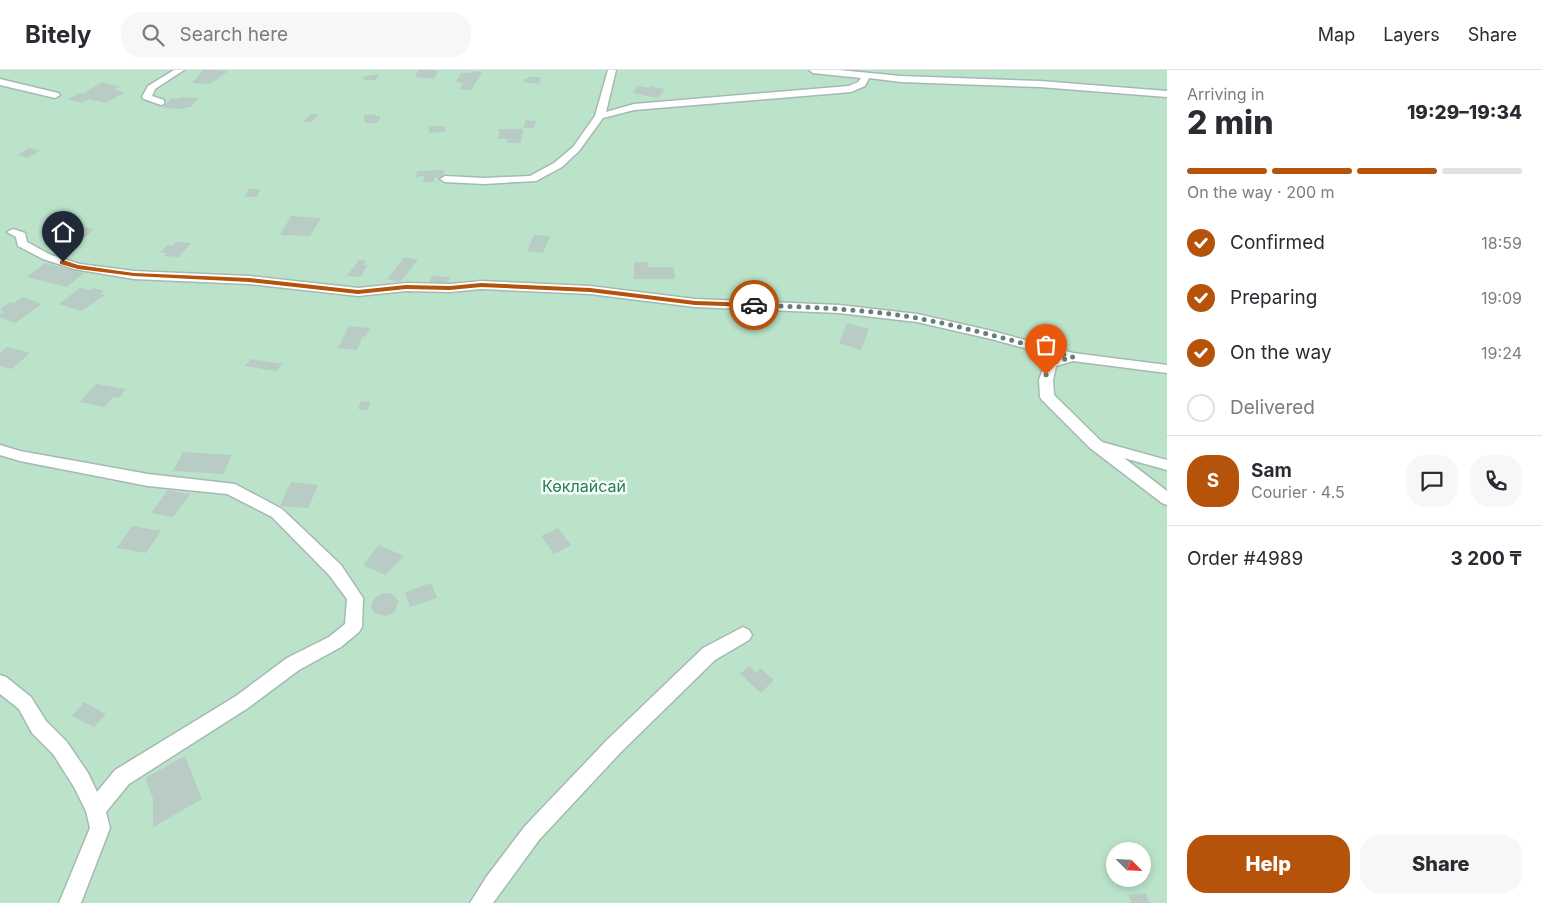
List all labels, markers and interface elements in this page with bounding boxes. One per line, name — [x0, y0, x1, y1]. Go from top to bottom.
search box — [121, 12, 471, 57]
text: Bitely — [25, 20, 91, 49]
icon: search — [139, 21, 167, 49]
text: Search here — [179, 23, 288, 46]
text: Map — [1318, 24, 1355, 45]
text: Layers — [1383, 24, 1440, 45]
text: Share — [1468, 24, 1517, 45]
text: Arriving in — [1187, 84, 1264, 104]
text: 19:29–19:34 — [1407, 101, 1522, 124]
text: 2 min — [1187, 103, 1273, 142]
text: On the way · 200 m — [1187, 182, 1335, 202]
pin — [42, 211, 84, 262]
icon: home — [49, 218, 77, 246]
icon: check — [1187, 229, 1215, 257]
text: Confirmed — [1230, 231, 1325, 254]
text: 18:59 — [1481, 233, 1522, 253]
courier — [729, 280, 779, 330]
icon: check — [1187, 284, 1215, 312]
text: Preparing — [1230, 286, 1317, 309]
text: 19:09 — [1481, 288, 1522, 308]
icon: car — [740, 291, 768, 319]
pin — [1025, 324, 1067, 375]
icon: bag — [1032, 331, 1060, 359]
icon: check — [1187, 339, 1215, 367]
text: On the way — [1230, 341, 1332, 364]
text: 19:24 — [1481, 343, 1522, 363]
text: Delivered — [1230, 396, 1315, 419]
button: chat — [1406, 455, 1458, 507]
button: phone — [1470, 455, 1522, 507]
text: Sam — [1251, 459, 1292, 482]
text: S — [1207, 469, 1219, 492]
park label: Көклайсай — [542, 476, 626, 496]
text: Courier · 4.5 — [1251, 482, 1345, 502]
text: Order #4989 — [1187, 547, 1303, 570]
text: 3 200 ₸ — [1450, 547, 1522, 570]
button: Help — [1187, 835, 1350, 893]
button: Share — [1360, 835, 1522, 893]
north arrow — [1106, 842, 1151, 888]
map controls — [1106, 842, 1151, 887]

